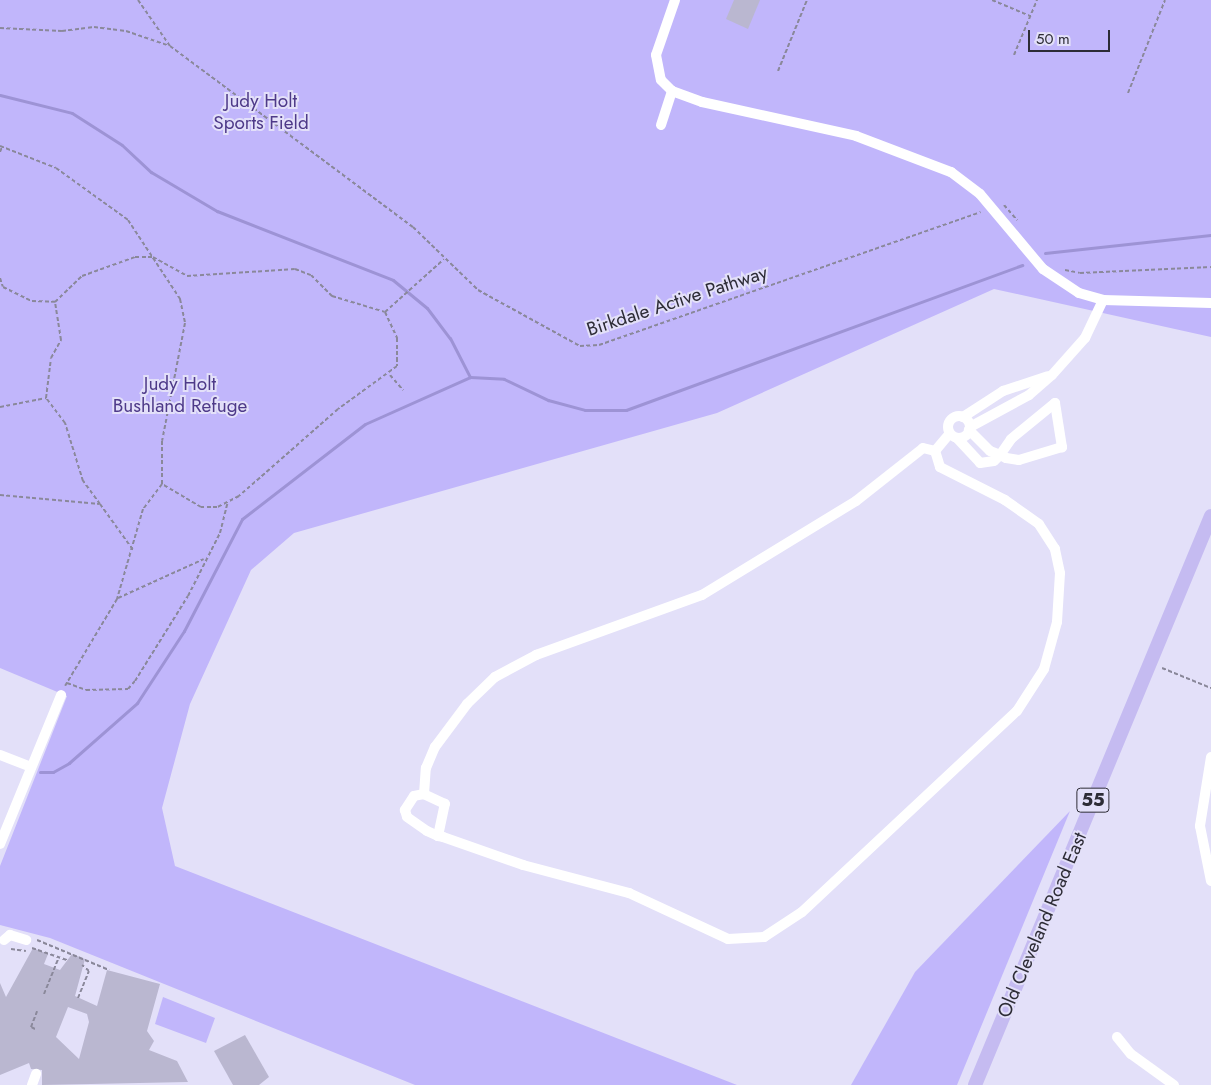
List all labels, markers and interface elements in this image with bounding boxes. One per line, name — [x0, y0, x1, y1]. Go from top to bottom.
scale bar — [1031, 20, 1114, 52]
text: 50 m — [1036, 28, 1070, 50]
park label: Judy Holt Sports Field — [213, 90, 309, 134]
street label: Birkdale Active Pathway — [584, 261, 770, 341]
park label: Judy Holt Bushland Refuge — [113, 373, 247, 417]
road number: 55 — [1076, 784, 1110, 816]
street label: Old Cleveland Road East — [993, 829, 1091, 1021]

